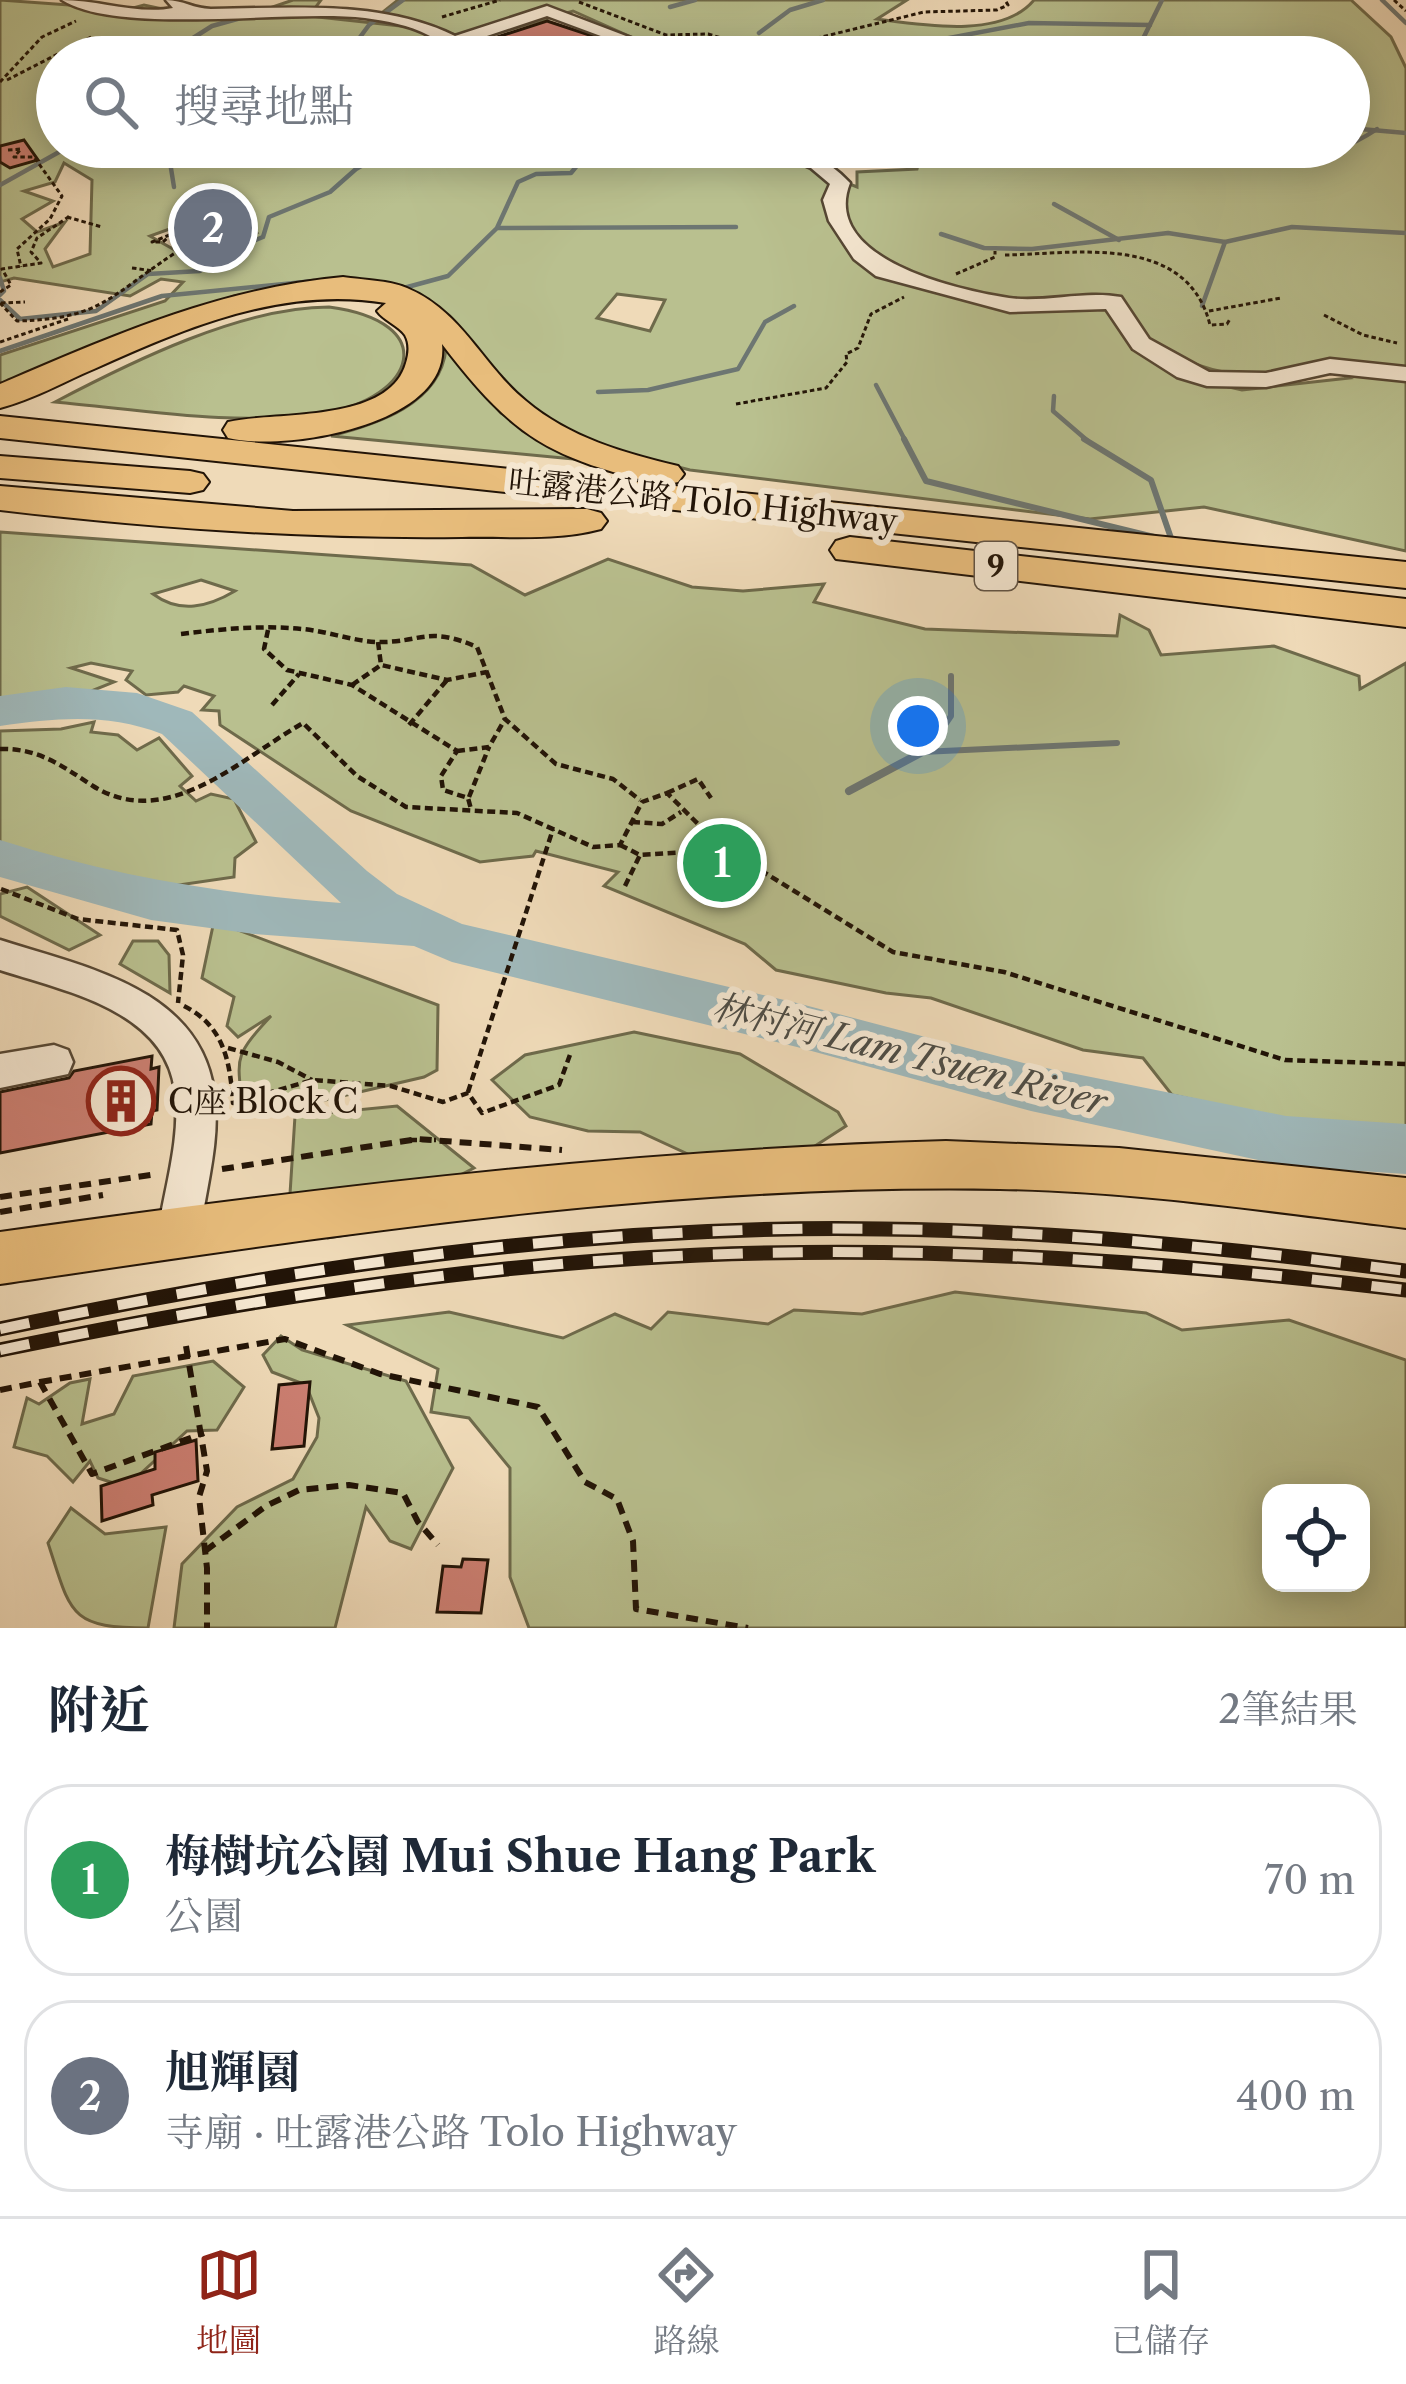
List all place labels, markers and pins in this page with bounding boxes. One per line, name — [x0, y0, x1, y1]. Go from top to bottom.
pin: 2 — [174, 183, 252, 273]
pin: 1 — [683, 818, 761, 908]
building icon: C座 Block C — [86, 1066, 156, 1136]
place label: C座 Block C — [168, 1081, 358, 1122]

